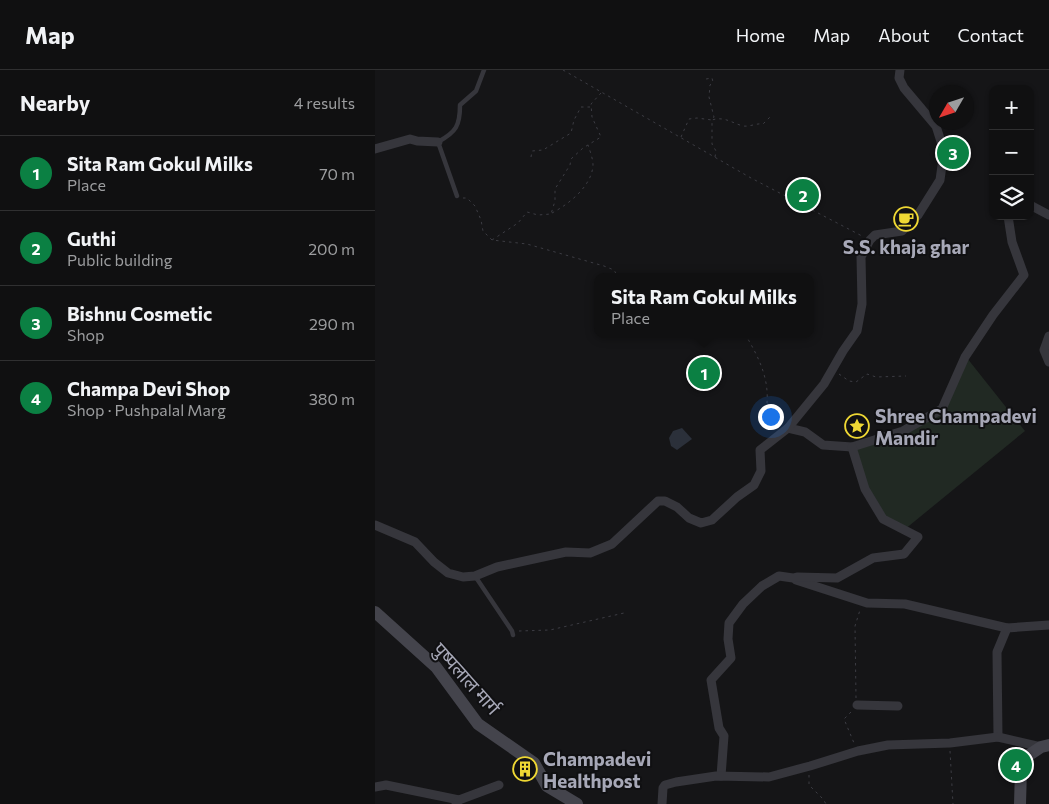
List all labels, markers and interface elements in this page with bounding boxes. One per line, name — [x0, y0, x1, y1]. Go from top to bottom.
text: Map — [25, 20, 75, 49]
text: Home — [736, 24, 785, 46]
text: Map — [813, 24, 850, 46]
text: About — [878, 24, 930, 46]
text: Contact — [958, 24, 1024, 46]
north arrow — [929, 85, 974, 130]
map controls — [989, 85, 1034, 220]
button: + — [989, 85, 1034, 130]
text: Nearby — [20, 90, 90, 115]
text: 4 results — [294, 93, 355, 112]
button: − — [989, 130, 1034, 175]
pin: 3 — [937, 134, 969, 172]
text: Sita Ram Gokul Milks — [67, 152, 253, 175]
text: 1 — [32, 164, 40, 183]
text: 70 m — [319, 164, 355, 183]
text: Place — [67, 175, 106, 194]
button: layers — [989, 175, 1034, 220]
pin: 2 — [787, 176, 819, 214]
cafe icon: S.S. khaja ghar — [893, 206, 919, 232]
text: Guthi — [67, 227, 116, 250]
place label: S.S. khaja ghar — [843, 235, 969, 258]
text: 2 — [31, 239, 41, 258]
text: 200 m — [308, 239, 355, 258]
text: Public building — [67, 250, 172, 269]
popup — [594, 273, 814, 338]
text: Sita Ram Gokul Milks — [611, 285, 797, 308]
text: Bishnu Cosmetic — [67, 302, 212, 325]
text: Place — [611, 308, 650, 327]
text: 3 — [31, 314, 41, 333]
text: 290 m — [309, 314, 355, 333]
text: Shop — [67, 325, 105, 344]
pin: 1 — [688, 354, 720, 392]
text: Champa Devi Shop — [67, 377, 230, 400]
text: 4 — [31, 389, 41, 408]
text: 380 m — [309, 389, 355, 408]
text: Shop · Pushpalal Marg — [67, 400, 226, 419]
your location — [758, 404, 784, 430]
place label: Shree Champadevi Mandir — [875, 404, 1037, 449]
place icon: Shree Champadevi Mandir — [844, 413, 870, 439]
street label: पुष्पलाल मार्ग — [427, 637, 506, 721]
pin: 4 — [1000, 746, 1032, 784]
place label: Champadevi Healthpost — [543, 747, 651, 792]
building icon: Champadevi Healthpost — [512, 756, 538, 782]

